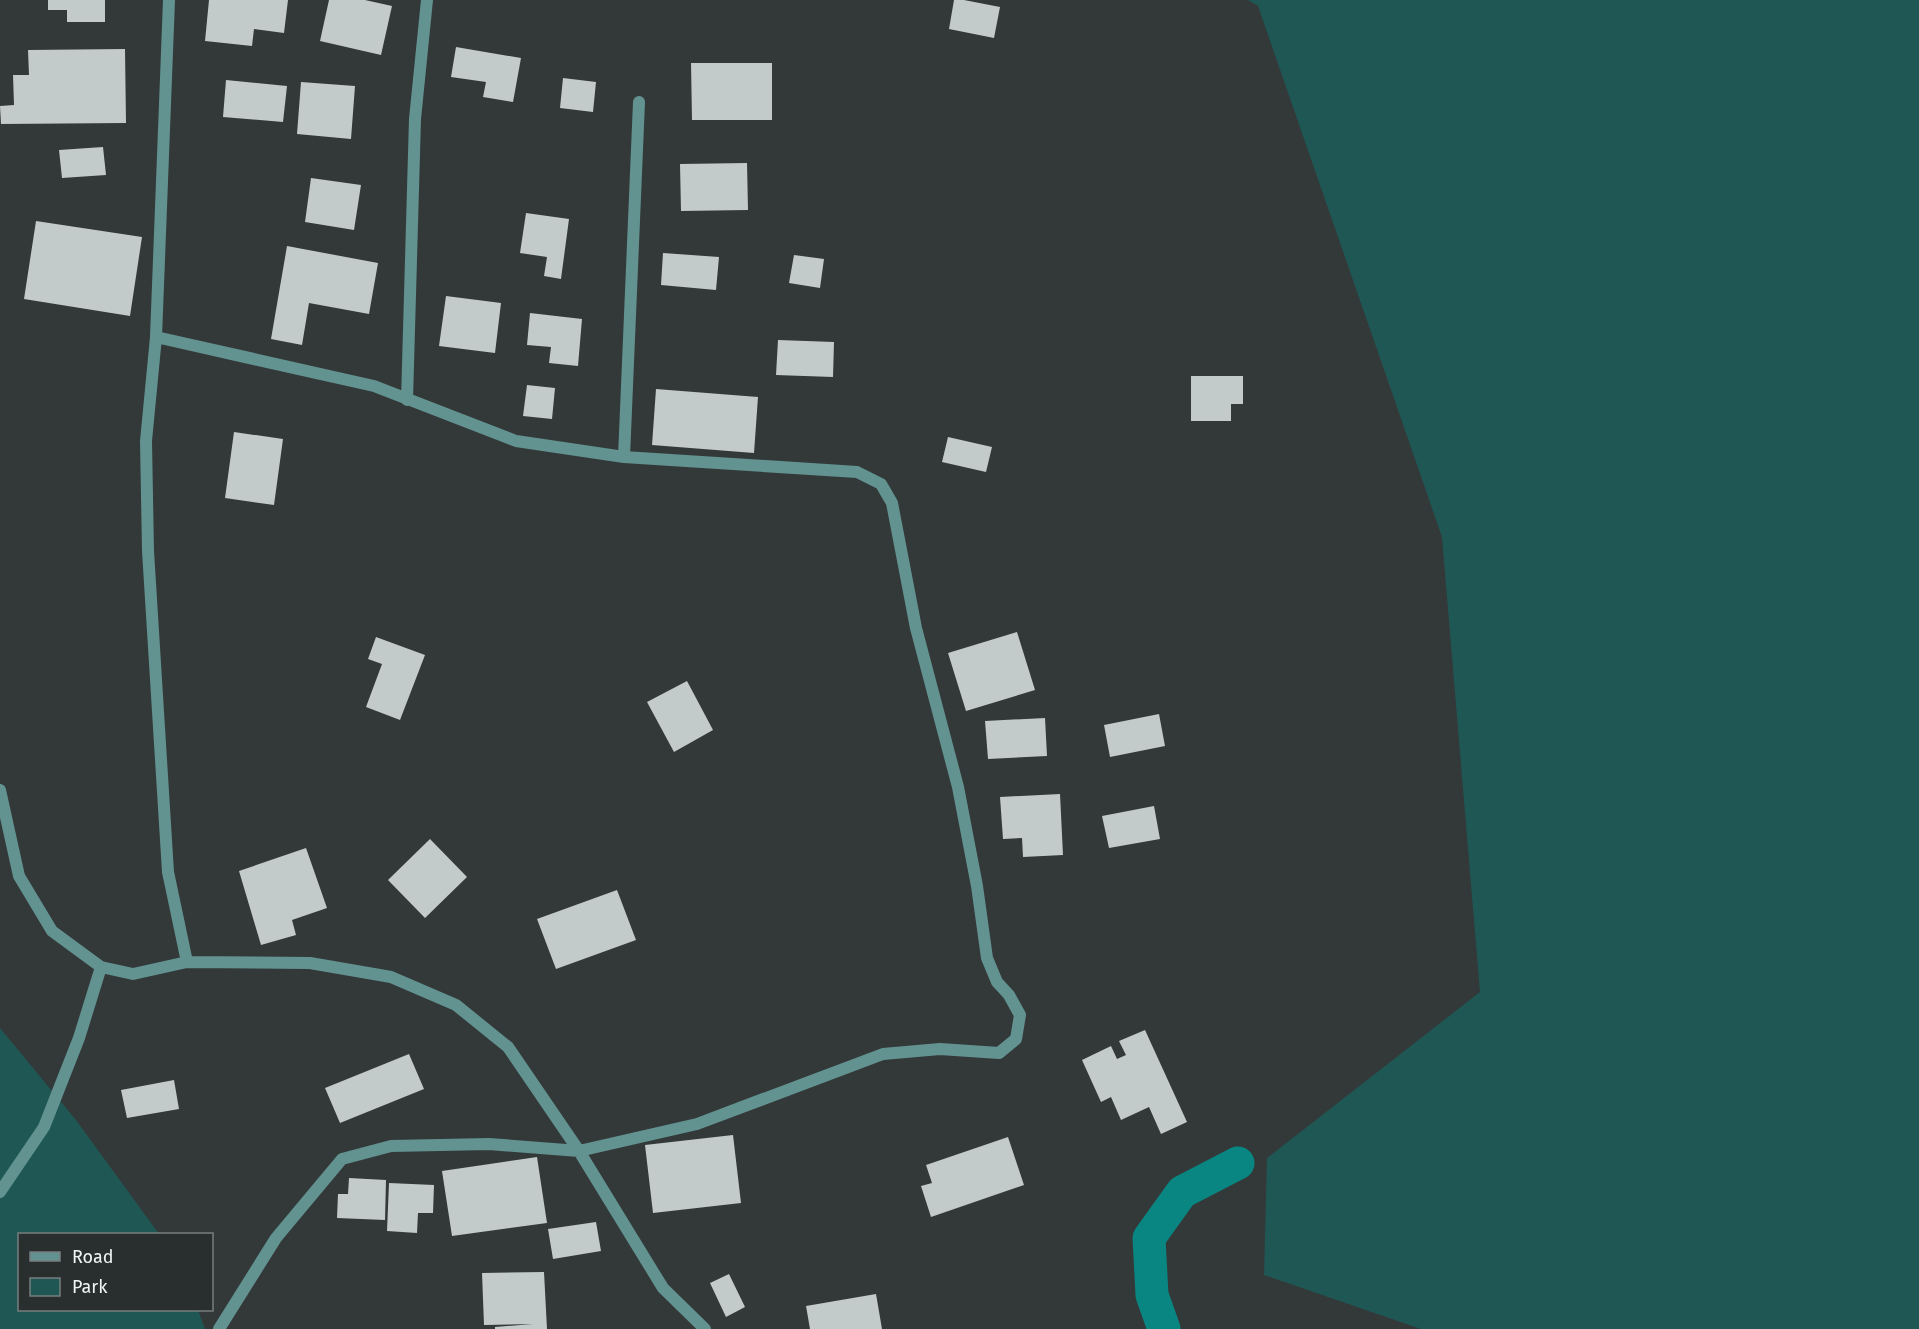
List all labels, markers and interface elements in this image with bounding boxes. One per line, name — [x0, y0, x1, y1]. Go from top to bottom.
legend — [18, 1233, 213, 1311]
text: Road — [72, 1246, 114, 1268]
text: Park — [72, 1276, 108, 1298]

